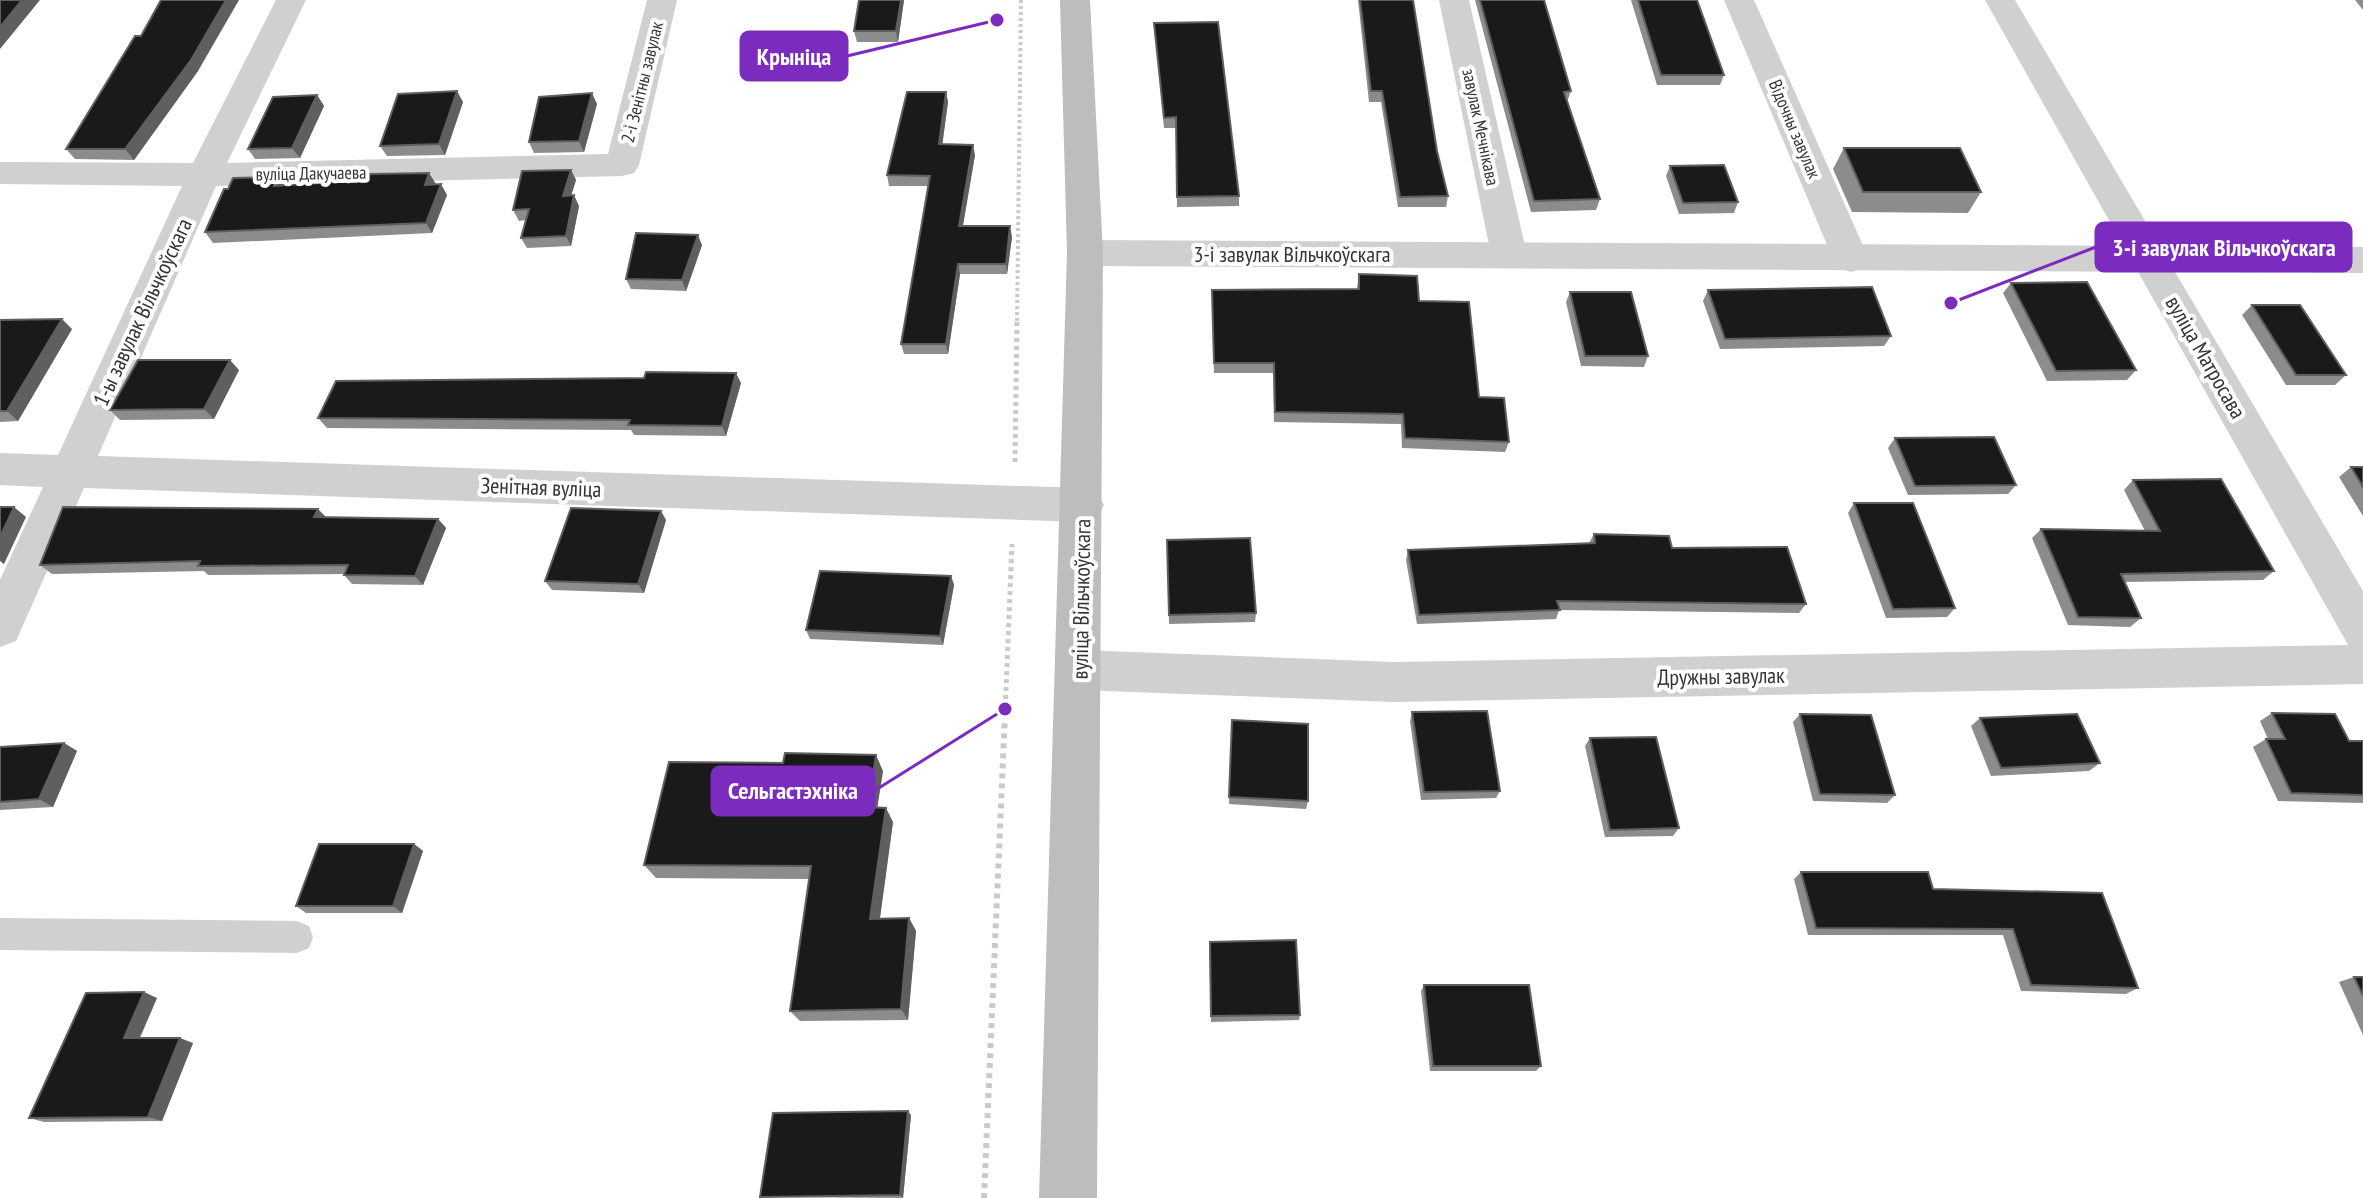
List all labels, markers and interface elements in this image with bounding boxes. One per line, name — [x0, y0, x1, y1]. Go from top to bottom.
street label: 2-і Зенітны завулак — [616, 19, 668, 145]
callout: Крыніца — [741, 32, 847, 80]
text: Крыніца — [757, 41, 831, 72]
street label: завулак Мечнікава — [1457, 66, 1505, 188]
street label: Відочны завулак — [1764, 76, 1826, 182]
street label: вуліца Дакучаева — [256, 161, 366, 185]
street label: 1-ы завулак Вільчкоўскага — [86, 214, 198, 410]
callout: 3-і завулак Вільчкоўскага — [2096, 223, 2351, 271]
text: 3-і завулак Вільчкоўскага — [2112, 232, 2336, 263]
street label: 3-і завулак Вільчкоўскага — [1194, 240, 1390, 268]
street label: вуліца Матросава — [2160, 291, 2252, 423]
street label: Зенітная вуліца — [480, 471, 602, 503]
street label: вуліца Вільчкоўскага — [1066, 518, 1096, 680]
street label: Дружны завулак — [1657, 661, 1785, 691]
callout: Сельгастэхніка — [712, 767, 874, 815]
text: Сельгастэхніка — [728, 775, 858, 806]

